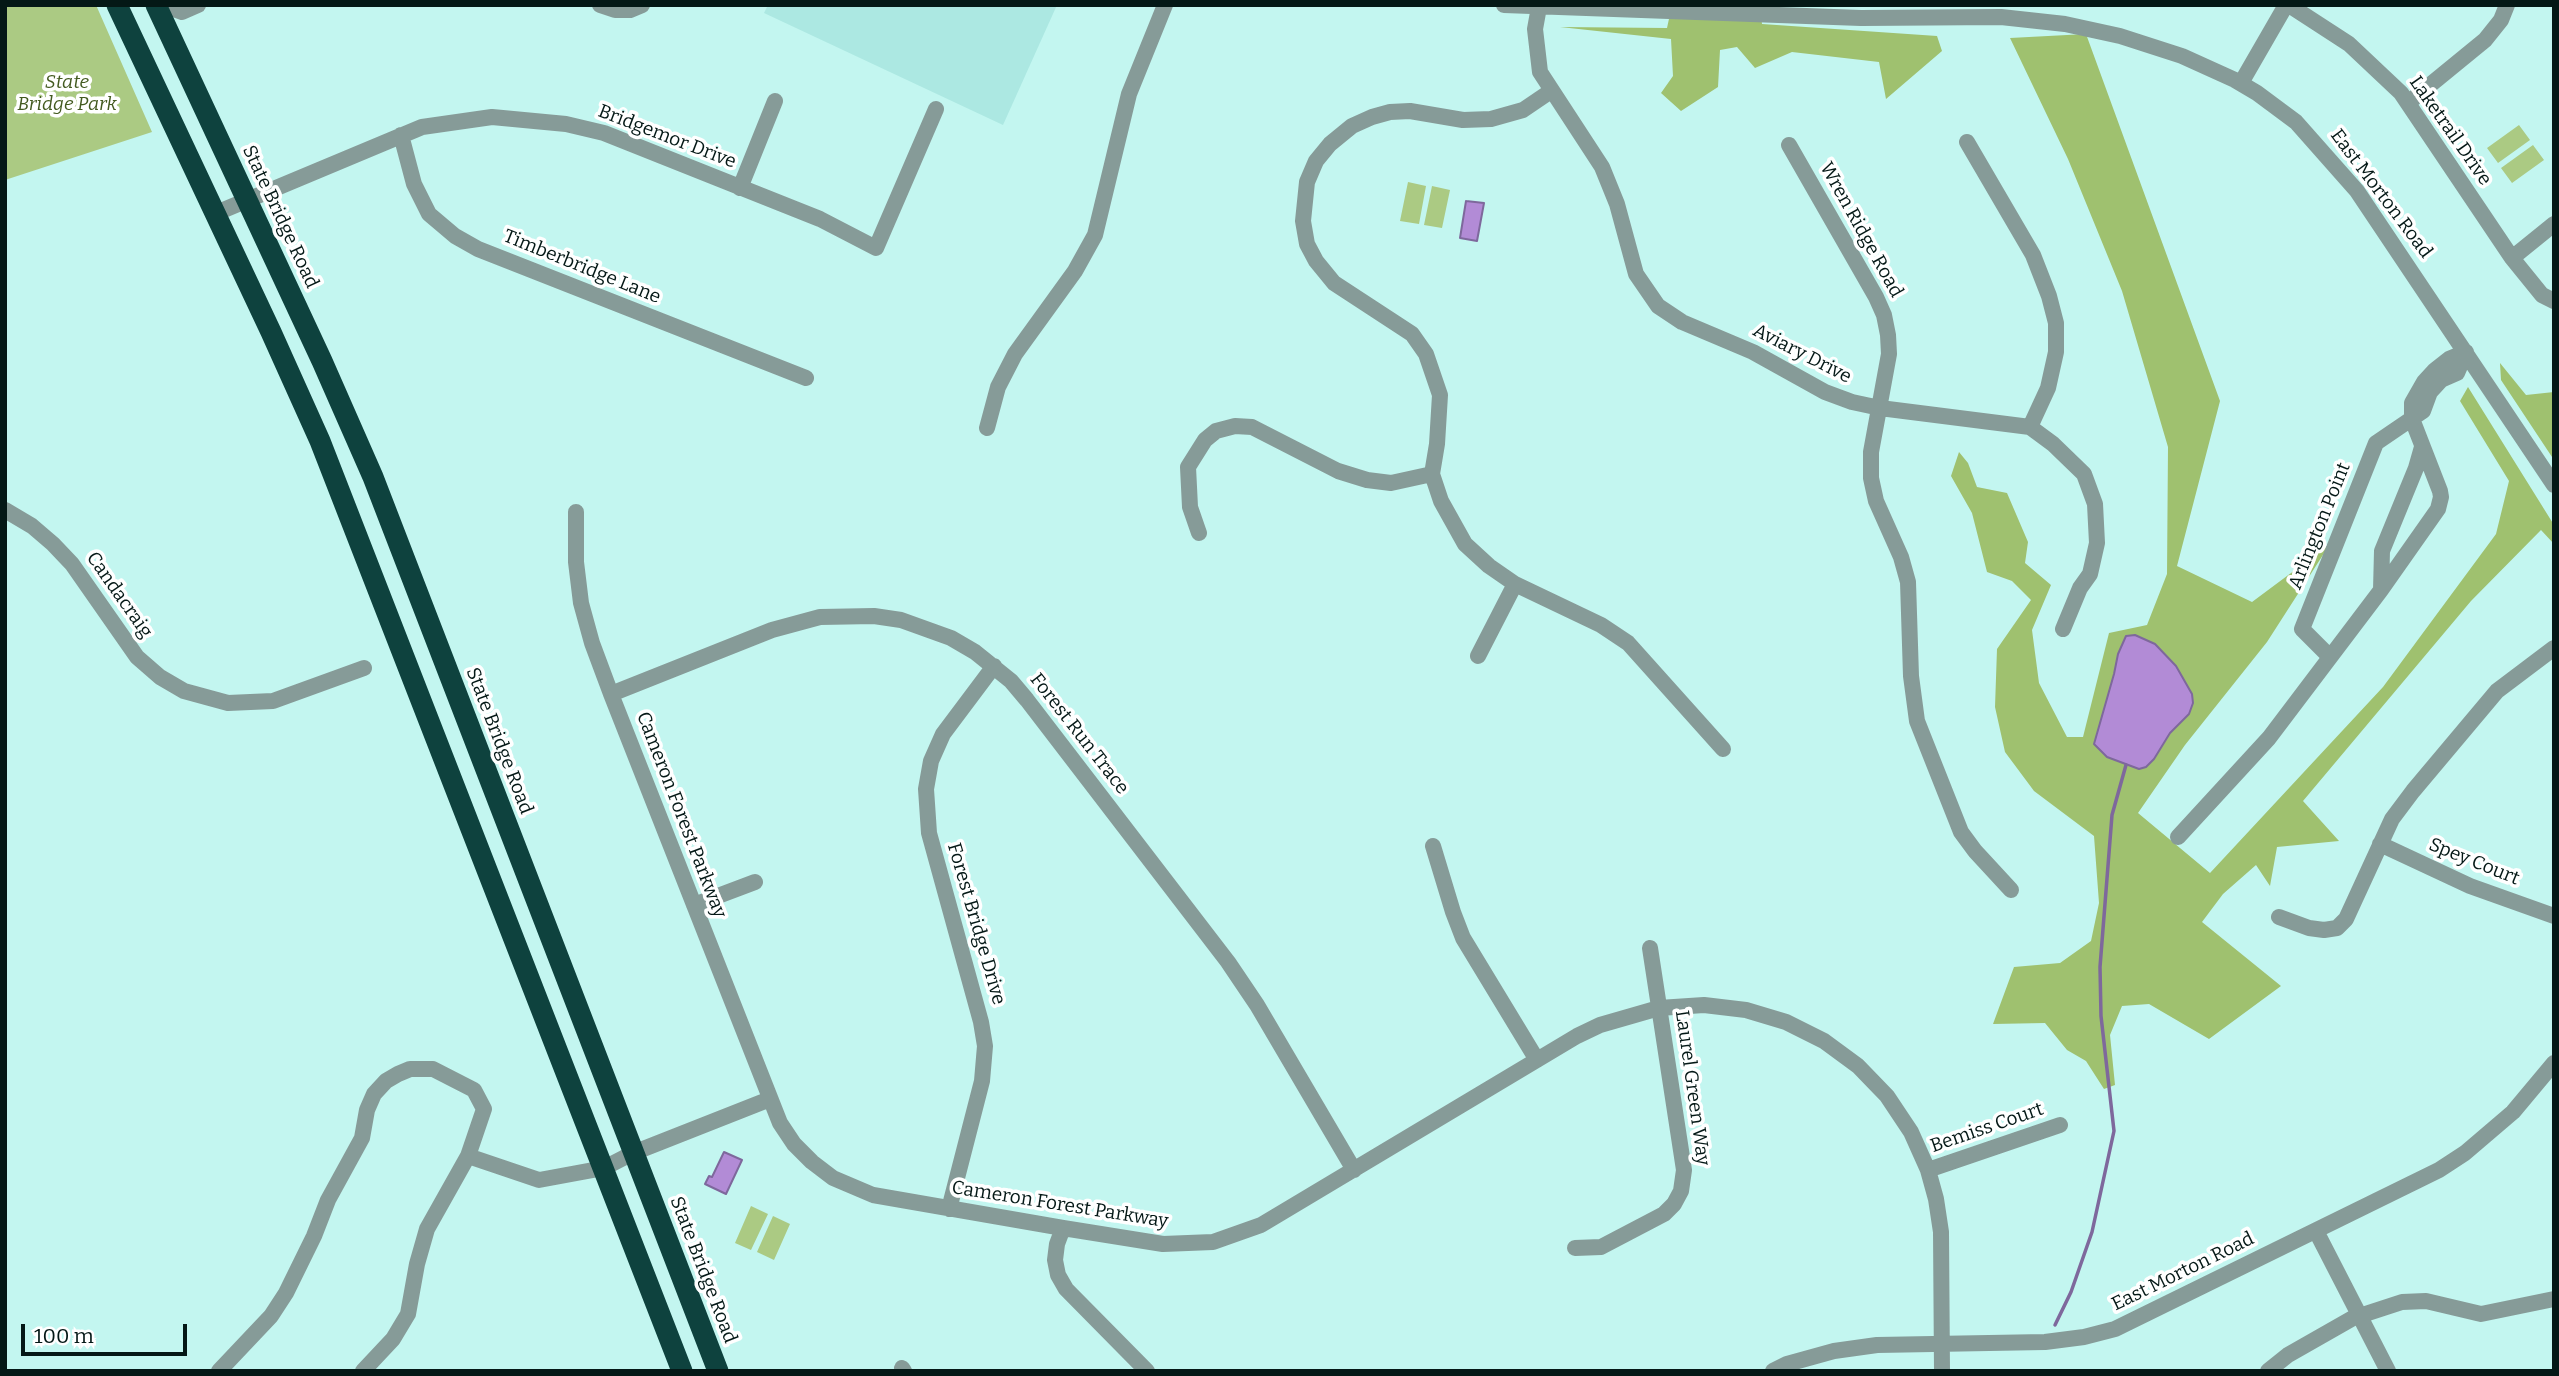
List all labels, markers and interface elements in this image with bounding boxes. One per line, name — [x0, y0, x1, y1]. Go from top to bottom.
park label: State Bridge Park — [17, 72, 117, 116]
street label: Laketrail Drive — [2404, 72, 2496, 190]
street label: Bridgemor Drive — [595, 100, 739, 174]
street label: East Morton Road — [2325, 125, 2437, 263]
street label: State Bridge Road — [237, 142, 323, 292]
street label: Wren Ridge Road — [1814, 158, 1908, 302]
street label: Timberbridge Lane — [500, 225, 664, 309]
street label: Aviary Drive — [1749, 319, 1855, 389]
street label: Arlington Point — [2284, 459, 2356, 593]
street label: Candacraig — [81, 548, 157, 642]
street label: State Bridge Road — [461, 664, 537, 818]
street label: Forest Run Trace — [1025, 669, 1133, 799]
street label: Cameron Forest Parkway — [631, 709, 731, 921]
street label: Spey Court — [2425, 834, 2523, 890]
street label: Forest Bridge Drive — [942, 841, 1010, 1007]
street label: Laurel Green Way — [1670, 1009, 1714, 1167]
street label: Bemiss Court — [1928, 1098, 2046, 1158]
street label: Cameron Forest Parkway — [950, 1177, 1170, 1233]
street label: State Bridge Road — [665, 1193, 741, 1347]
street label: East Morton Road — [2108, 1228, 2258, 1316]
scale bar — [24, 1310, 191, 1354]
text: 100 m — [34, 1323, 94, 1349]

